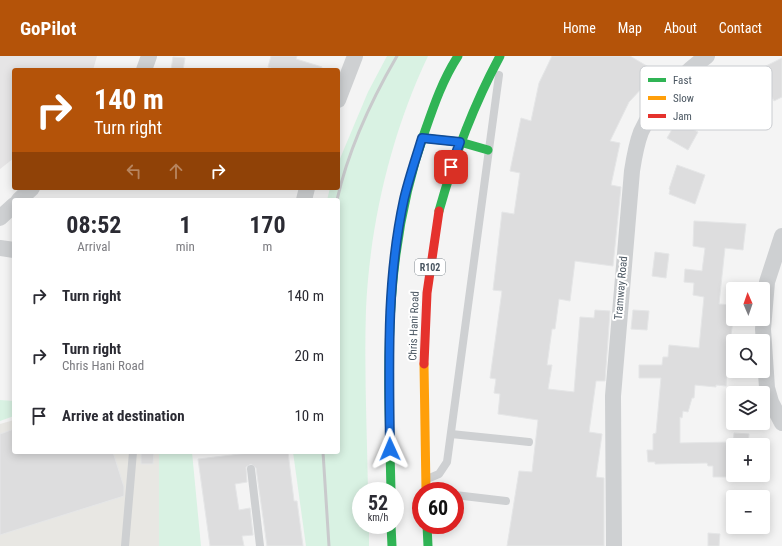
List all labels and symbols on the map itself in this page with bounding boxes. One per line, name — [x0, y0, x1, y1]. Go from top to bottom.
legend — [640, 66, 772, 130]
text: Fast — [673, 74, 692, 87]
text: Slow — [673, 92, 694, 105]
text: Jam — [673, 110, 692, 123]
pin — [434, 150, 468, 184]
street label: Tramway Road — [612, 256, 630, 320]
road number: R102 — [415, 259, 445, 275]
north arrow — [726, 282, 770, 326]
street label: Chris Hani Road — [406, 291, 422, 361]
position arrow — [369, 428, 411, 470]
speed limit sign: 60 — [412, 482, 464, 534]

